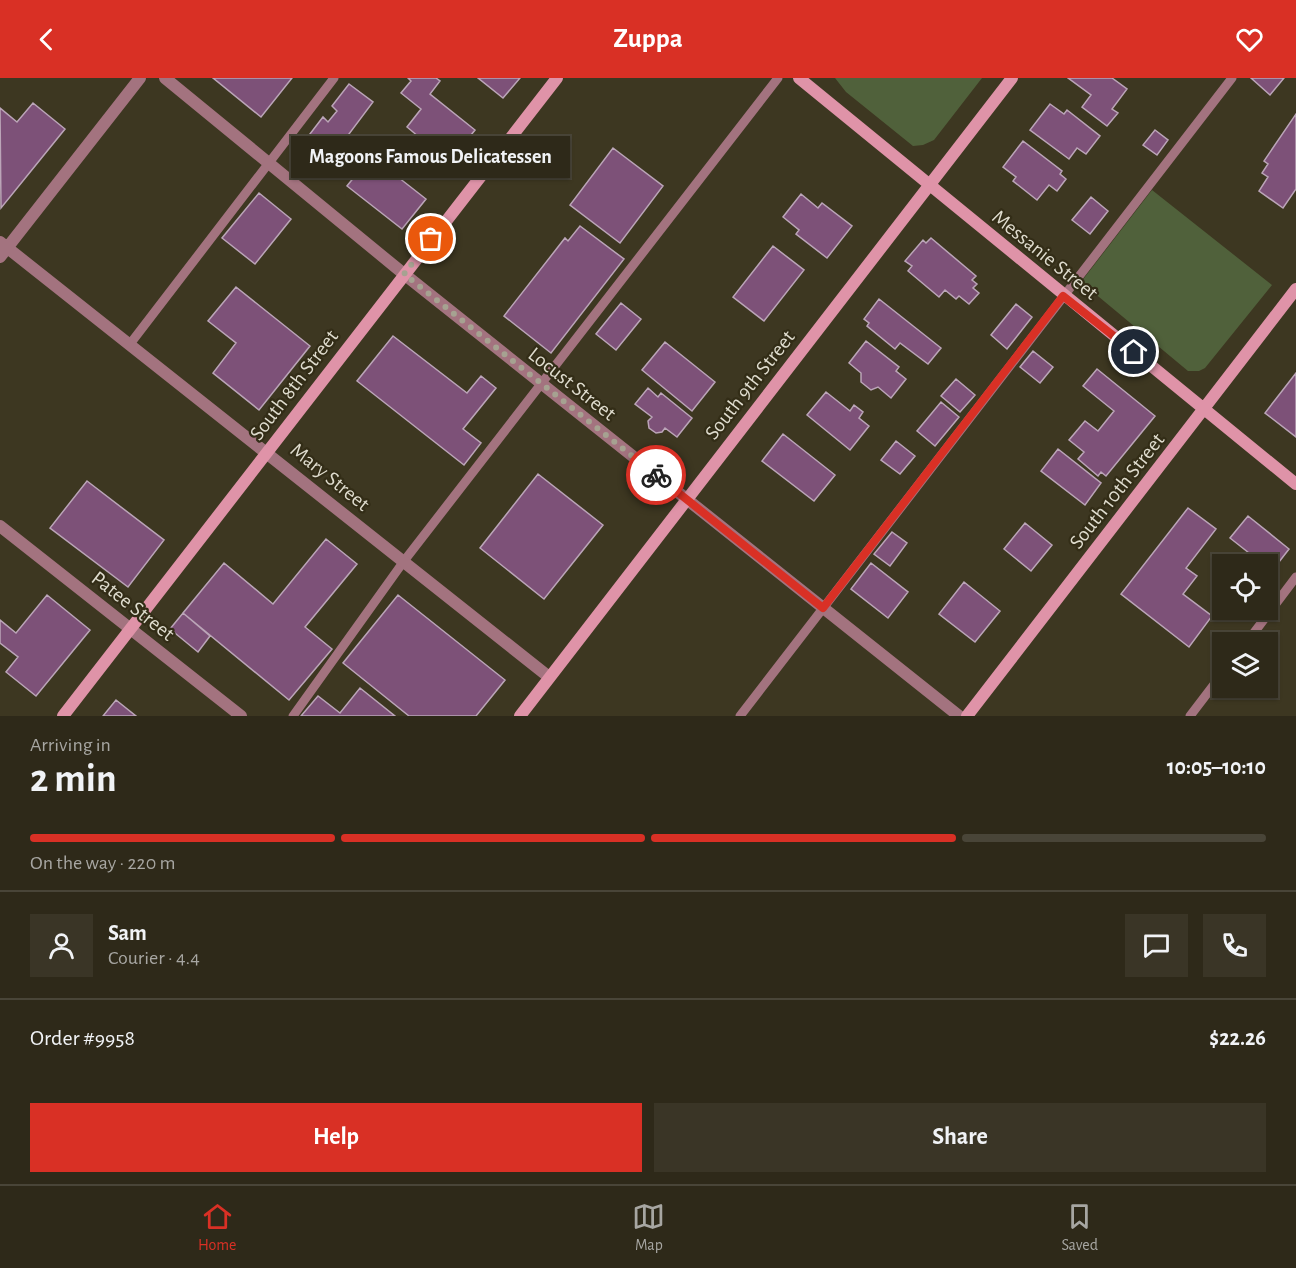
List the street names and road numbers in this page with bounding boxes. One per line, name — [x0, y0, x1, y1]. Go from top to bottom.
street label: Messanie Street — [988, 206, 1102, 304]
street label: South 8th Street — [246, 326, 342, 444]
street label: South 9th Street — [701, 326, 799, 443]
street label: Locust Street — [524, 343, 620, 425]
street label: South 10th Street — [1065, 429, 1169, 553]
street label: Mary Street — [287, 439, 374, 515]
street label: Patee Street — [88, 567, 179, 645]

